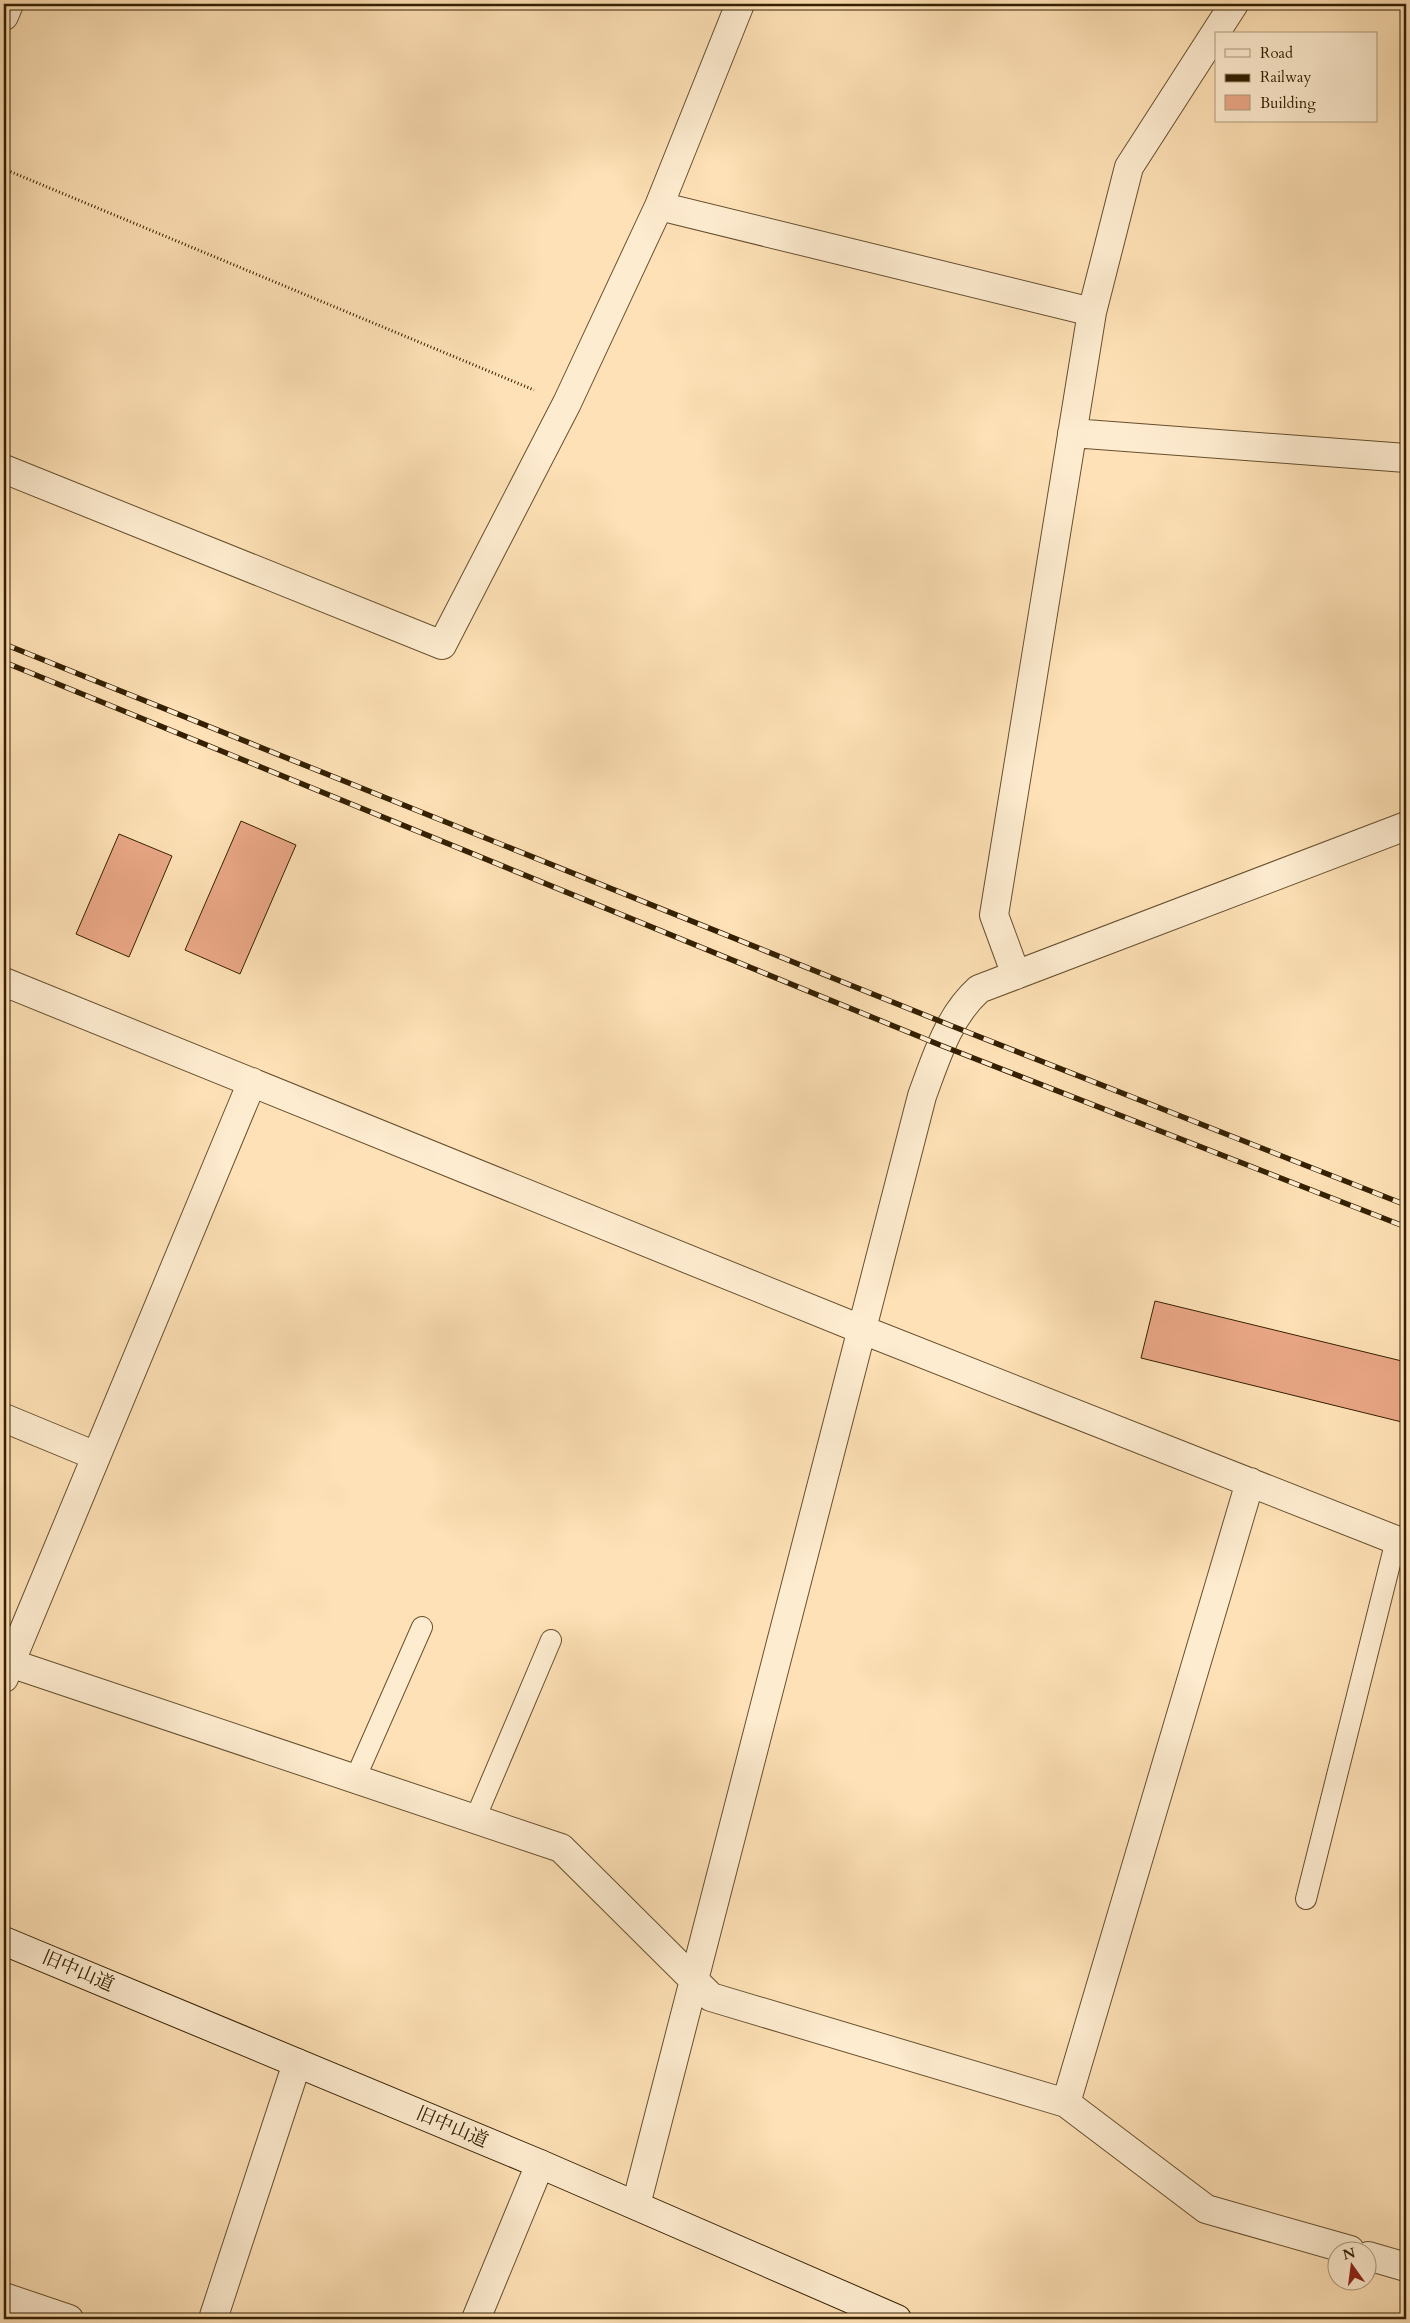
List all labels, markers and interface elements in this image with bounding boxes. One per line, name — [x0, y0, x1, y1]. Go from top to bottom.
legend — [1215, 32, 1378, 122]
text: Road — [1260, 43, 1293, 63]
text: Railway — [1260, 67, 1311, 87]
text: Building — [1260, 93, 1316, 113]
street label: 旧中山道 — [38, 1944, 118, 1998]
street label: 旧中山道 — [412, 2100, 492, 2154]
north arrow — [1328, 2240, 1378, 2290]
text: N — [1341, 2243, 1357, 2265]

